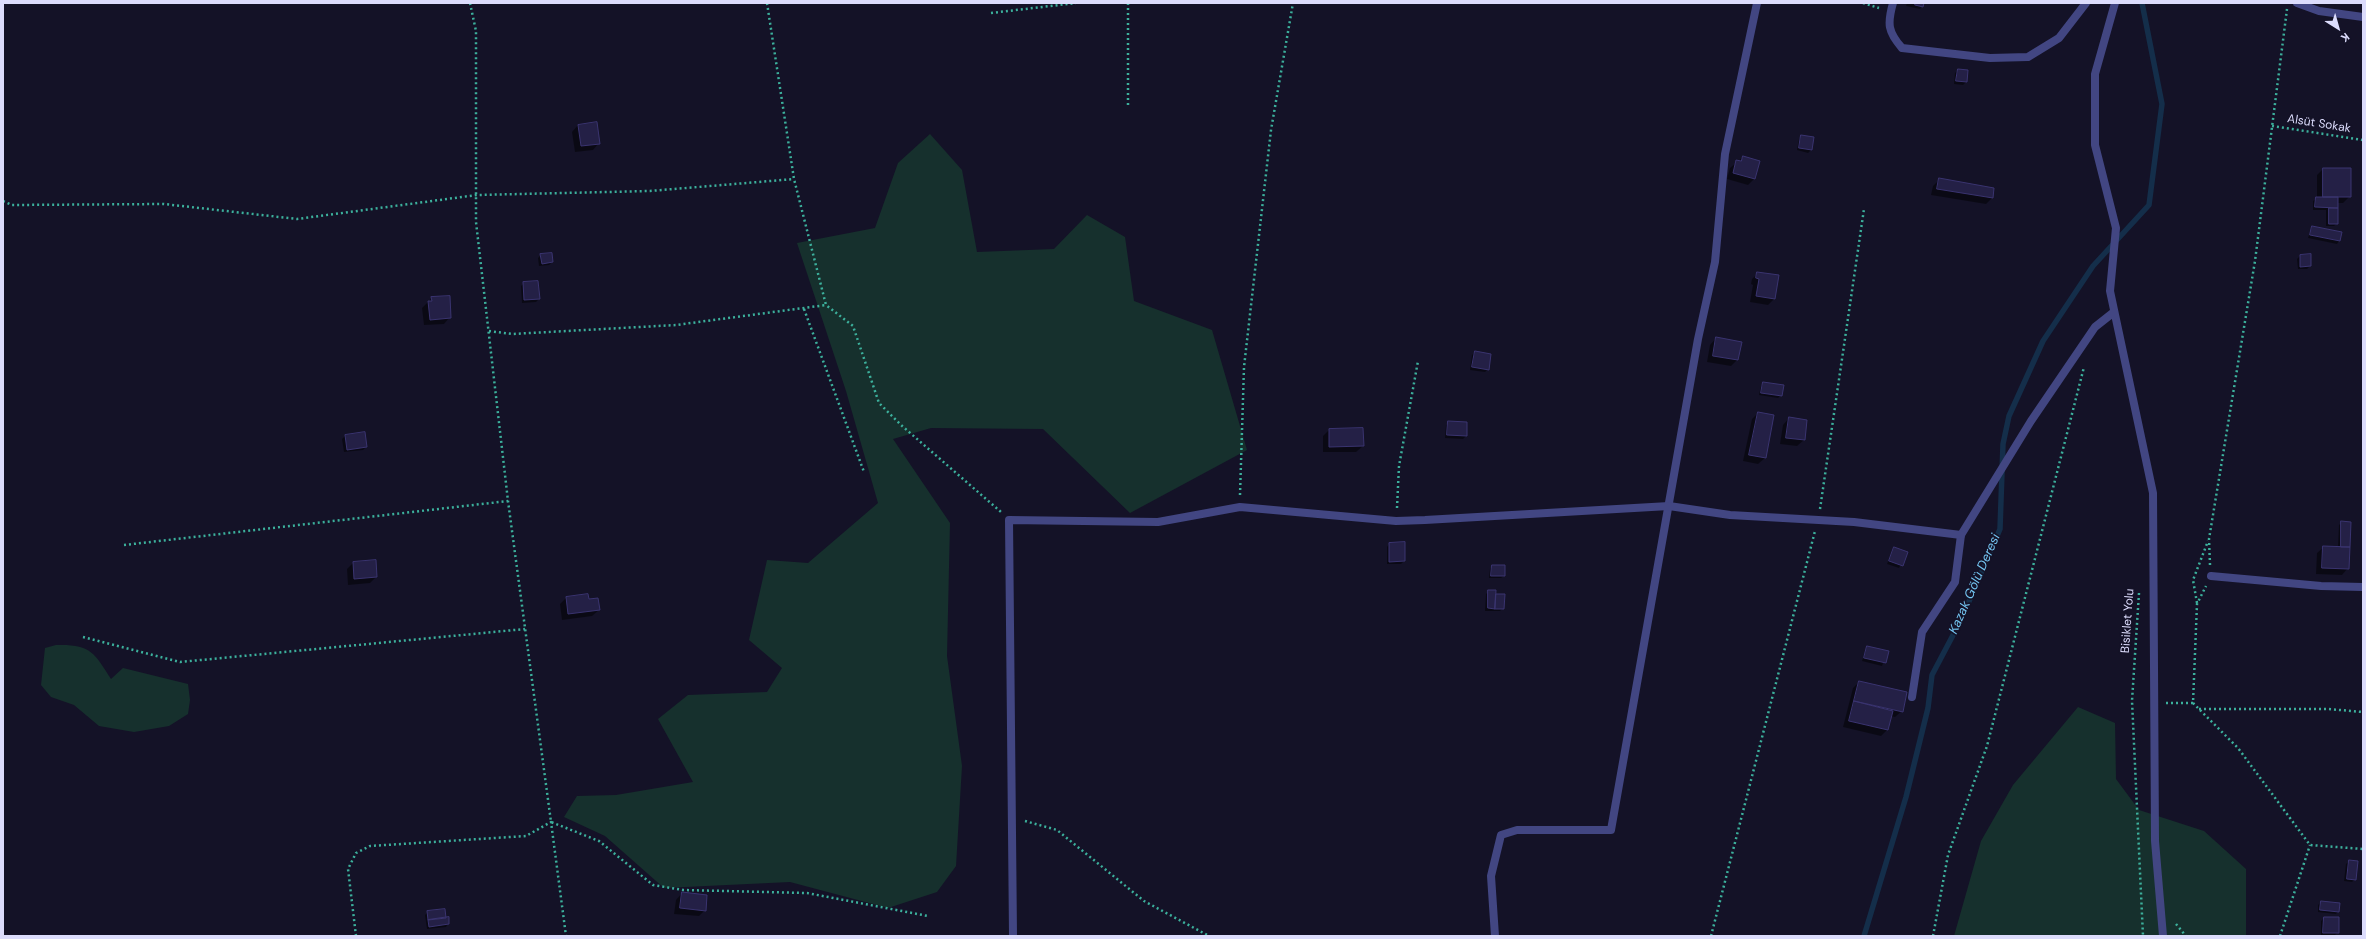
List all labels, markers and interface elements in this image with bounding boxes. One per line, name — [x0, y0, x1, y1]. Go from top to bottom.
north arrow — [2318, 8, 2358, 48]
text: K — [2338, 30, 2352, 45]
street label: Alsüt Sokak — [2286, 112, 2352, 136]
water label: Kazak Gölü Deresi — [1946, 532, 2004, 636]
street label: Bisiklet Yolu — [2119, 588, 2137, 654]

